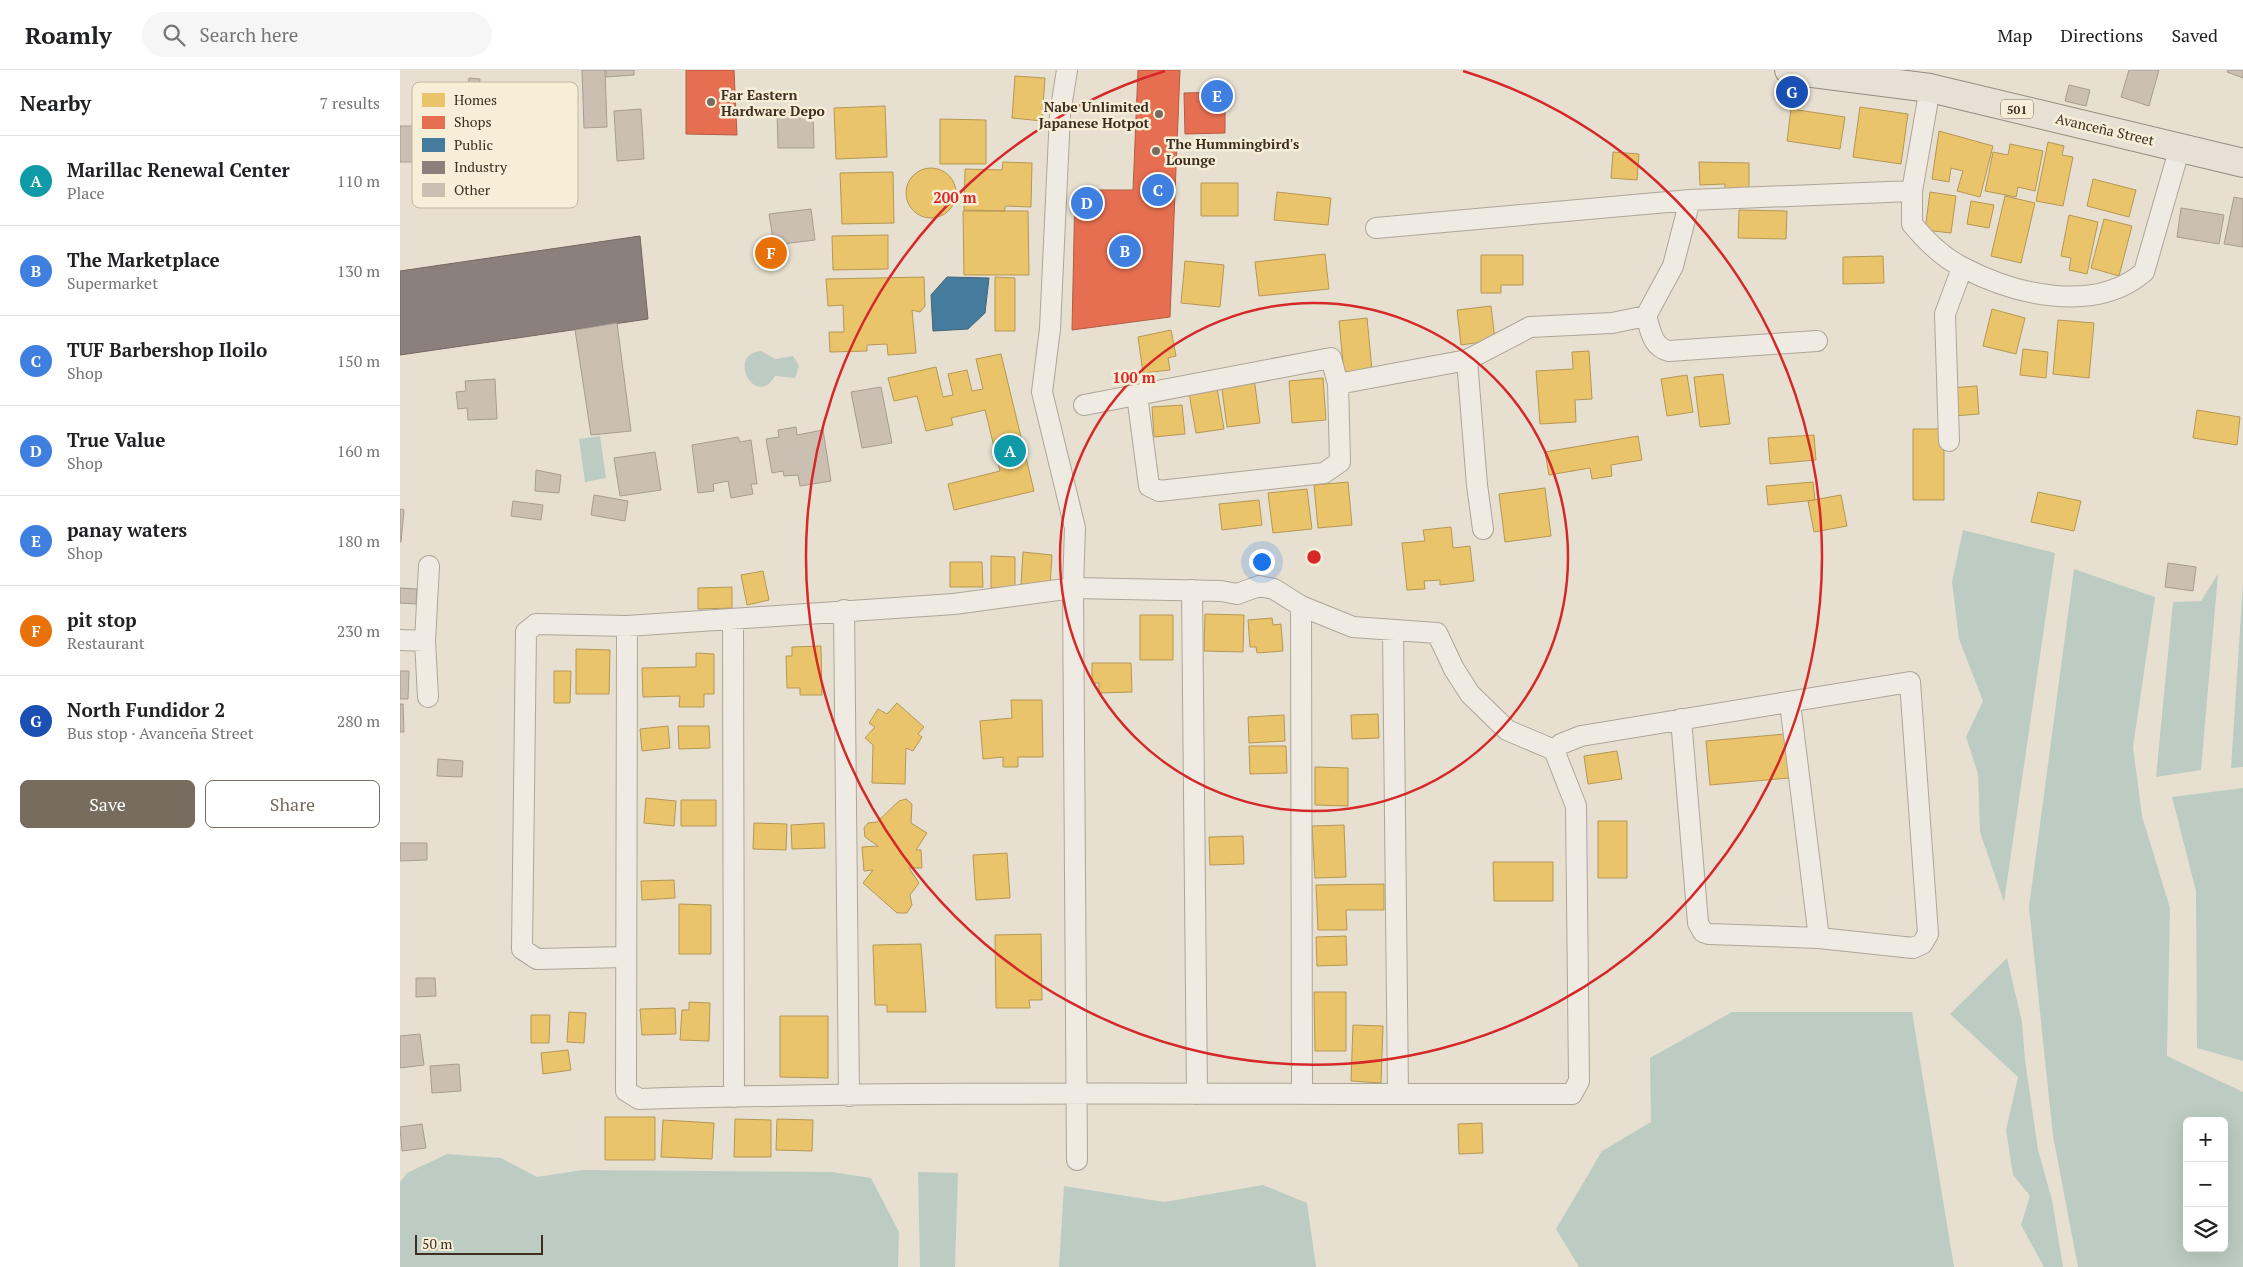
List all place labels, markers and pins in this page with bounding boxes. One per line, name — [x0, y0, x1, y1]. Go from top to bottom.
pin: G — [1776, 73, 1808, 111]
pin: E — [1201, 77, 1233, 115]
place label: Far Eastern Hardware Depo — [721, 85, 825, 120]
marker: Far Eastern Hardware Depo — [705, 96, 717, 108]
place label: Nabe Unlimited Japanese Hotpot — [1039, 97, 1150, 132]
marker: Nabe Unlimited Japanese Hotpot — [1153, 108, 1165, 120]
place label: The Hummingbird's Lounge — [1166, 134, 1299, 169]
marker: The Hummingbird's Lounge — [1150, 145, 1162, 157]
pin: C — [1142, 171, 1174, 209]
pin: D — [1071, 184, 1103, 222]
pin: B — [1109, 232, 1141, 270]
pin: F — [755, 234, 787, 272]
pin: A — [994, 432, 1026, 470]
centre of rings — [1305, 548, 1323, 566]

